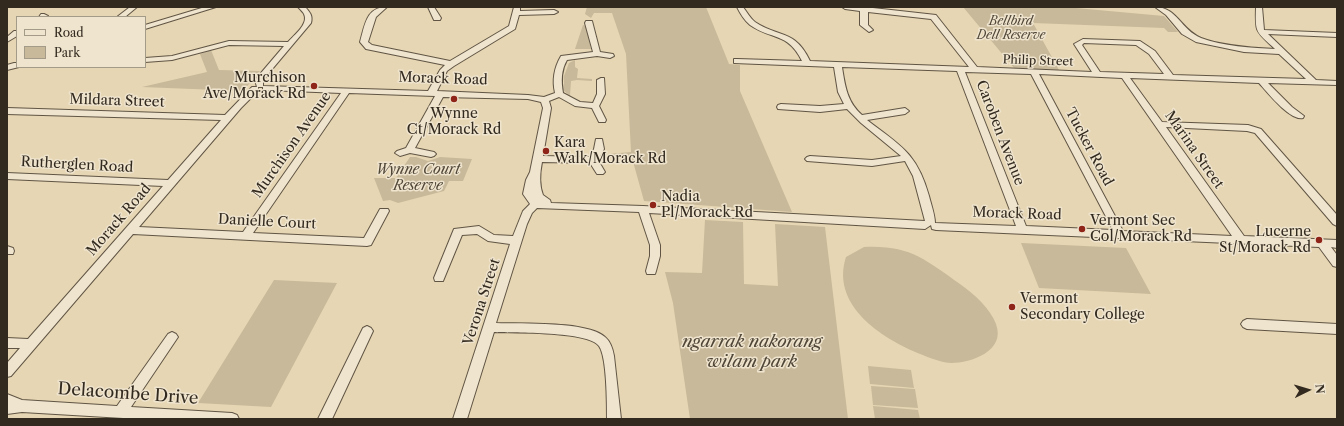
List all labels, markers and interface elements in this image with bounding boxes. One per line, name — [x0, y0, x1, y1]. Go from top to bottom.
park label: Bellbird Dell Reserve — [977, 15, 1045, 43]
legend — [16, 16, 146, 68]
text: Road — [54, 25, 84, 40]
text: Park — [54, 45, 80, 60]
street label: Philip Street — [1002, 53, 1074, 69]
street label: Morack Road — [398, 69, 488, 89]
place label: Murchison Ave/Morack Rd — [203, 70, 306, 102]
street label: Caroben Avenue — [972, 78, 1028, 188]
marker: Murchison Ave/Morack Rd — [309, 81, 319, 91]
street label: Murchison Avenue — [249, 89, 335, 201]
street label: Mildara Street — [69, 91, 165, 111]
marker: Wynne Ct/Morack Rd — [449, 94, 459, 104]
street label: Tucker Road — [1061, 105, 1117, 189]
place label: Wynne Ct/Morack Rd — [407, 106, 501, 138]
street label: Marina Street — [1161, 108, 1227, 192]
place label: Kara Walk/Morack Rd — [554, 135, 666, 168]
marker: Kara Walk/Morack Rd — [541, 146, 551, 156]
street label: Rutherglen Road — [20, 154, 134, 176]
park label: Wynne Court Reserve — [376, 162, 460, 194]
street label: Morack Road — [83, 181, 155, 259]
place label: Nadia Pl/Morack Rd — [661, 189, 753, 222]
marker: Nadia Pl/Morack Rd — [648, 200, 658, 210]
street label: Morack Road — [972, 204, 1062, 224]
street label: Danielle Court — [217, 211, 317, 233]
place label: Vermont Sec Col/Morack Rd — [1090, 213, 1192, 246]
marker: Vermont Sec Col/Morack Rd — [1077, 224, 1087, 234]
place label: Lucerne St/Morack Rd — [1219, 224, 1311, 256]
marker: Lucerne St/Morack Rd — [1314, 235, 1324, 245]
street label: Verona Street — [460, 256, 504, 348]
place label: Vermont Secondary College — [1020, 291, 1145, 324]
marker: Vermont Secondary College — [1007, 302, 1017, 312]
park label: ngarrak nakorang wilam park — [682, 332, 822, 372]
north arrow — [1288, 370, 1328, 410]
street label: Delacombe Drive — [57, 379, 199, 409]
text: N — [1313, 384, 1327, 394]

